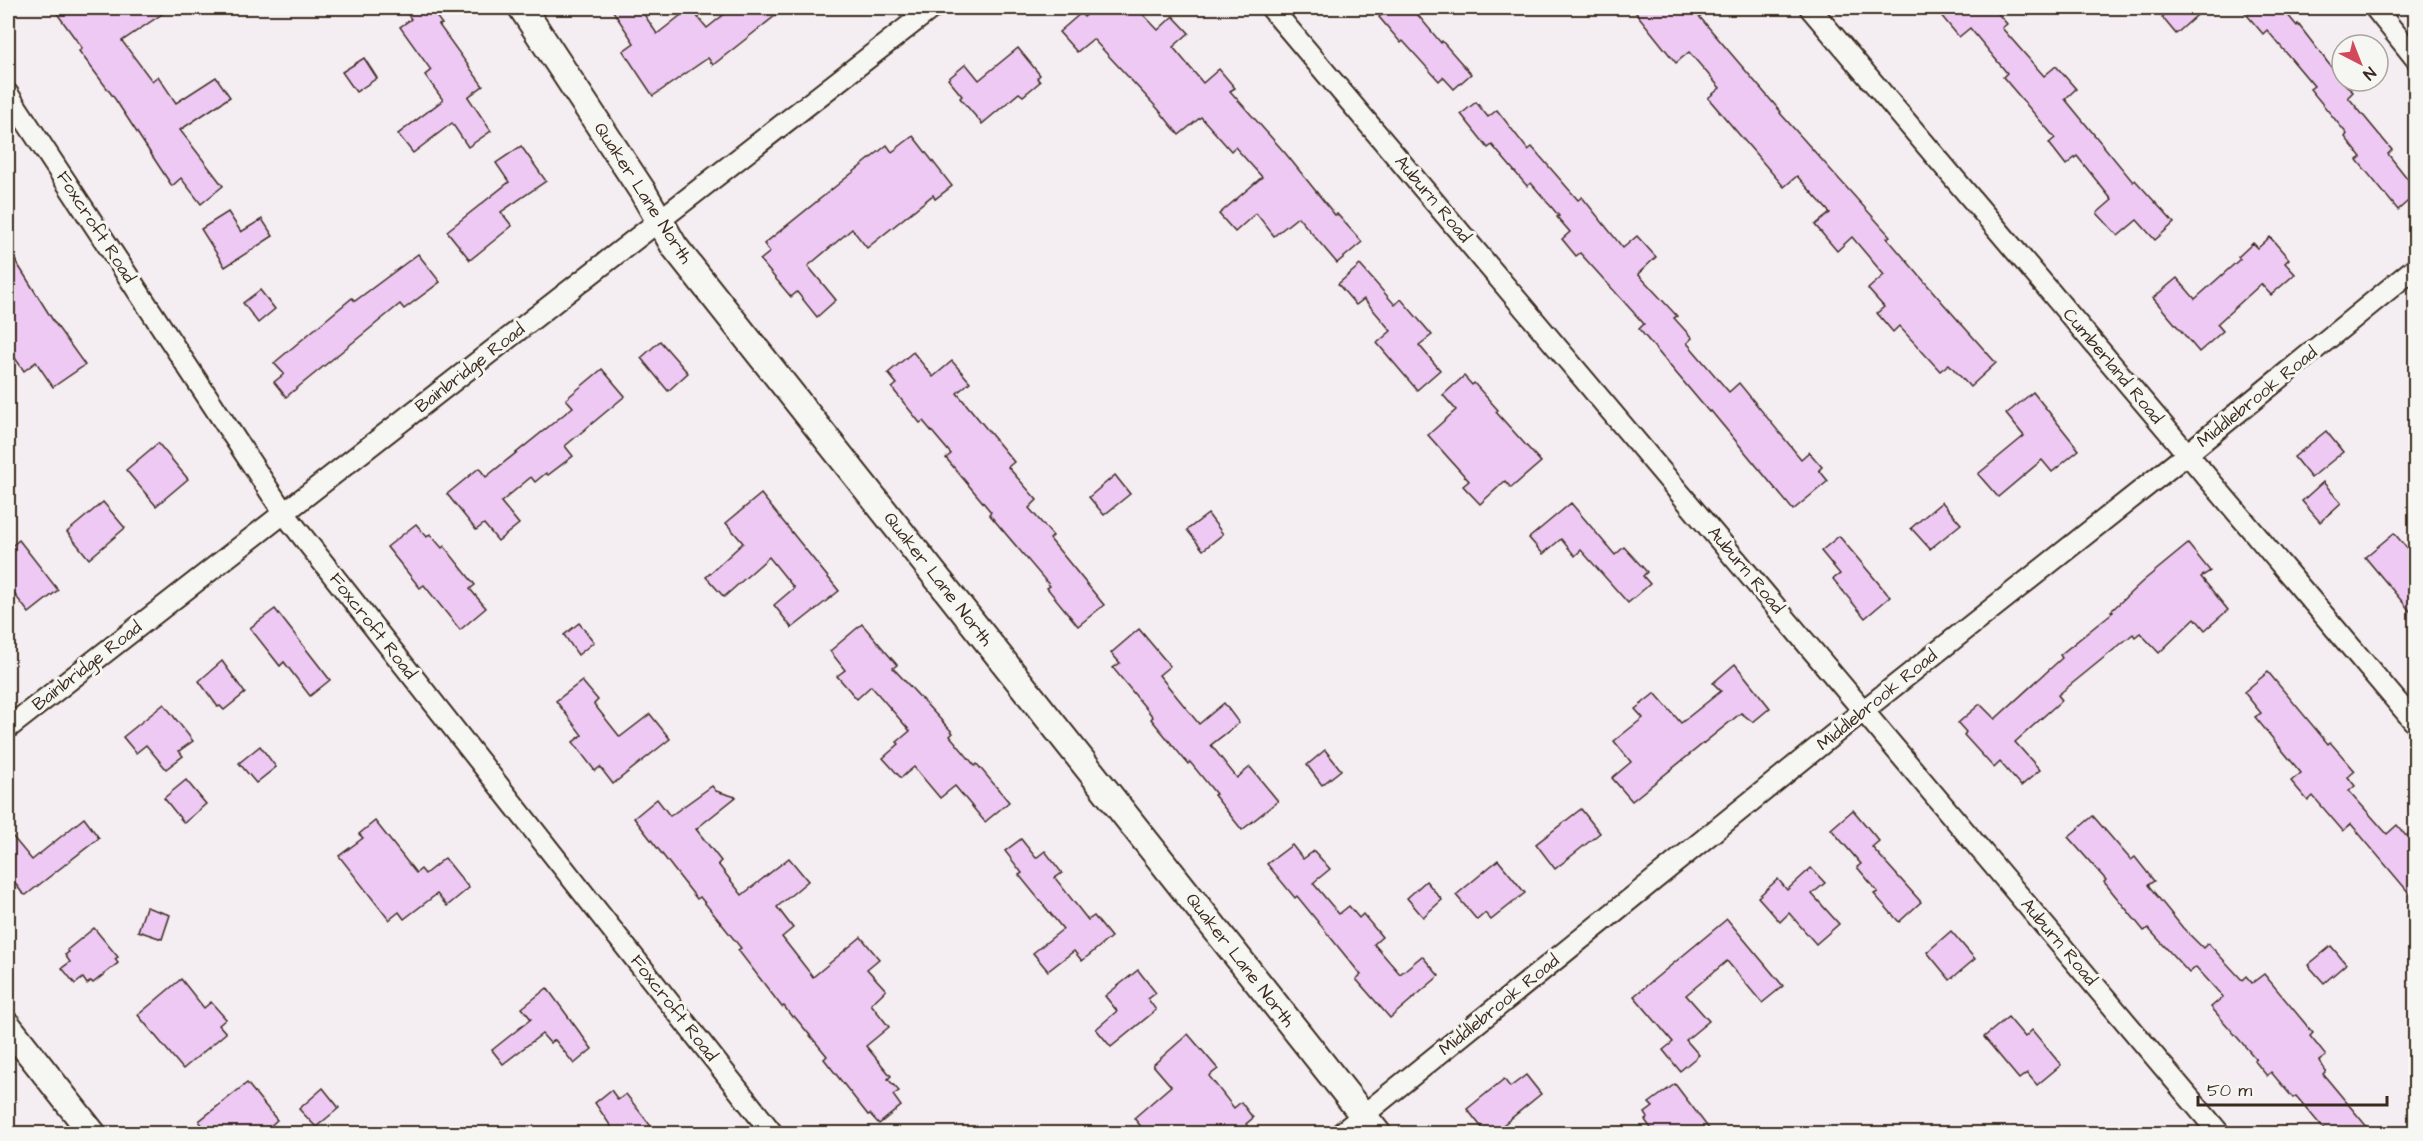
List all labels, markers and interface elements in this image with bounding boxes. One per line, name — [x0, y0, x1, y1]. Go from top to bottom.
north arrow — [2330, 33, 2390, 93]
text: N — [2358, 62, 2380, 85]
street label: Quaker Lane North — [588, 117, 698, 269]
street label: Auburn Road — [1389, 150, 1477, 248]
street label: Foxcroft Road — [50, 166, 142, 288]
street label: Cumberland Road — [2057, 303, 2169, 429]
street label: Bainbridge Road — [410, 317, 531, 420]
street label: Middlebrook Road — [2191, 341, 2323, 453]
street label: Quaker Lane North — [878, 507, 998, 651]
street label: Auburn Road — [1702, 521, 1790, 619]
street label: Foxcroft Road — [323, 567, 423, 685]
street label: Bainbridge Road — [27, 615, 148, 718]
street label: Middlebrook Road — [1811, 644, 1943, 756]
street label: Quaker Lane North — [1180, 888, 1300, 1032]
street label: Auburn Road — [2015, 893, 2103, 991]
street label: Foxcroft Road — [624, 949, 724, 1067]
street label: Middlebrook Road — [1433, 949, 1565, 1061]
scale bar — [2198, 1069, 2387, 1107]
text: 50 m — [2207, 1078, 2252, 1103]

